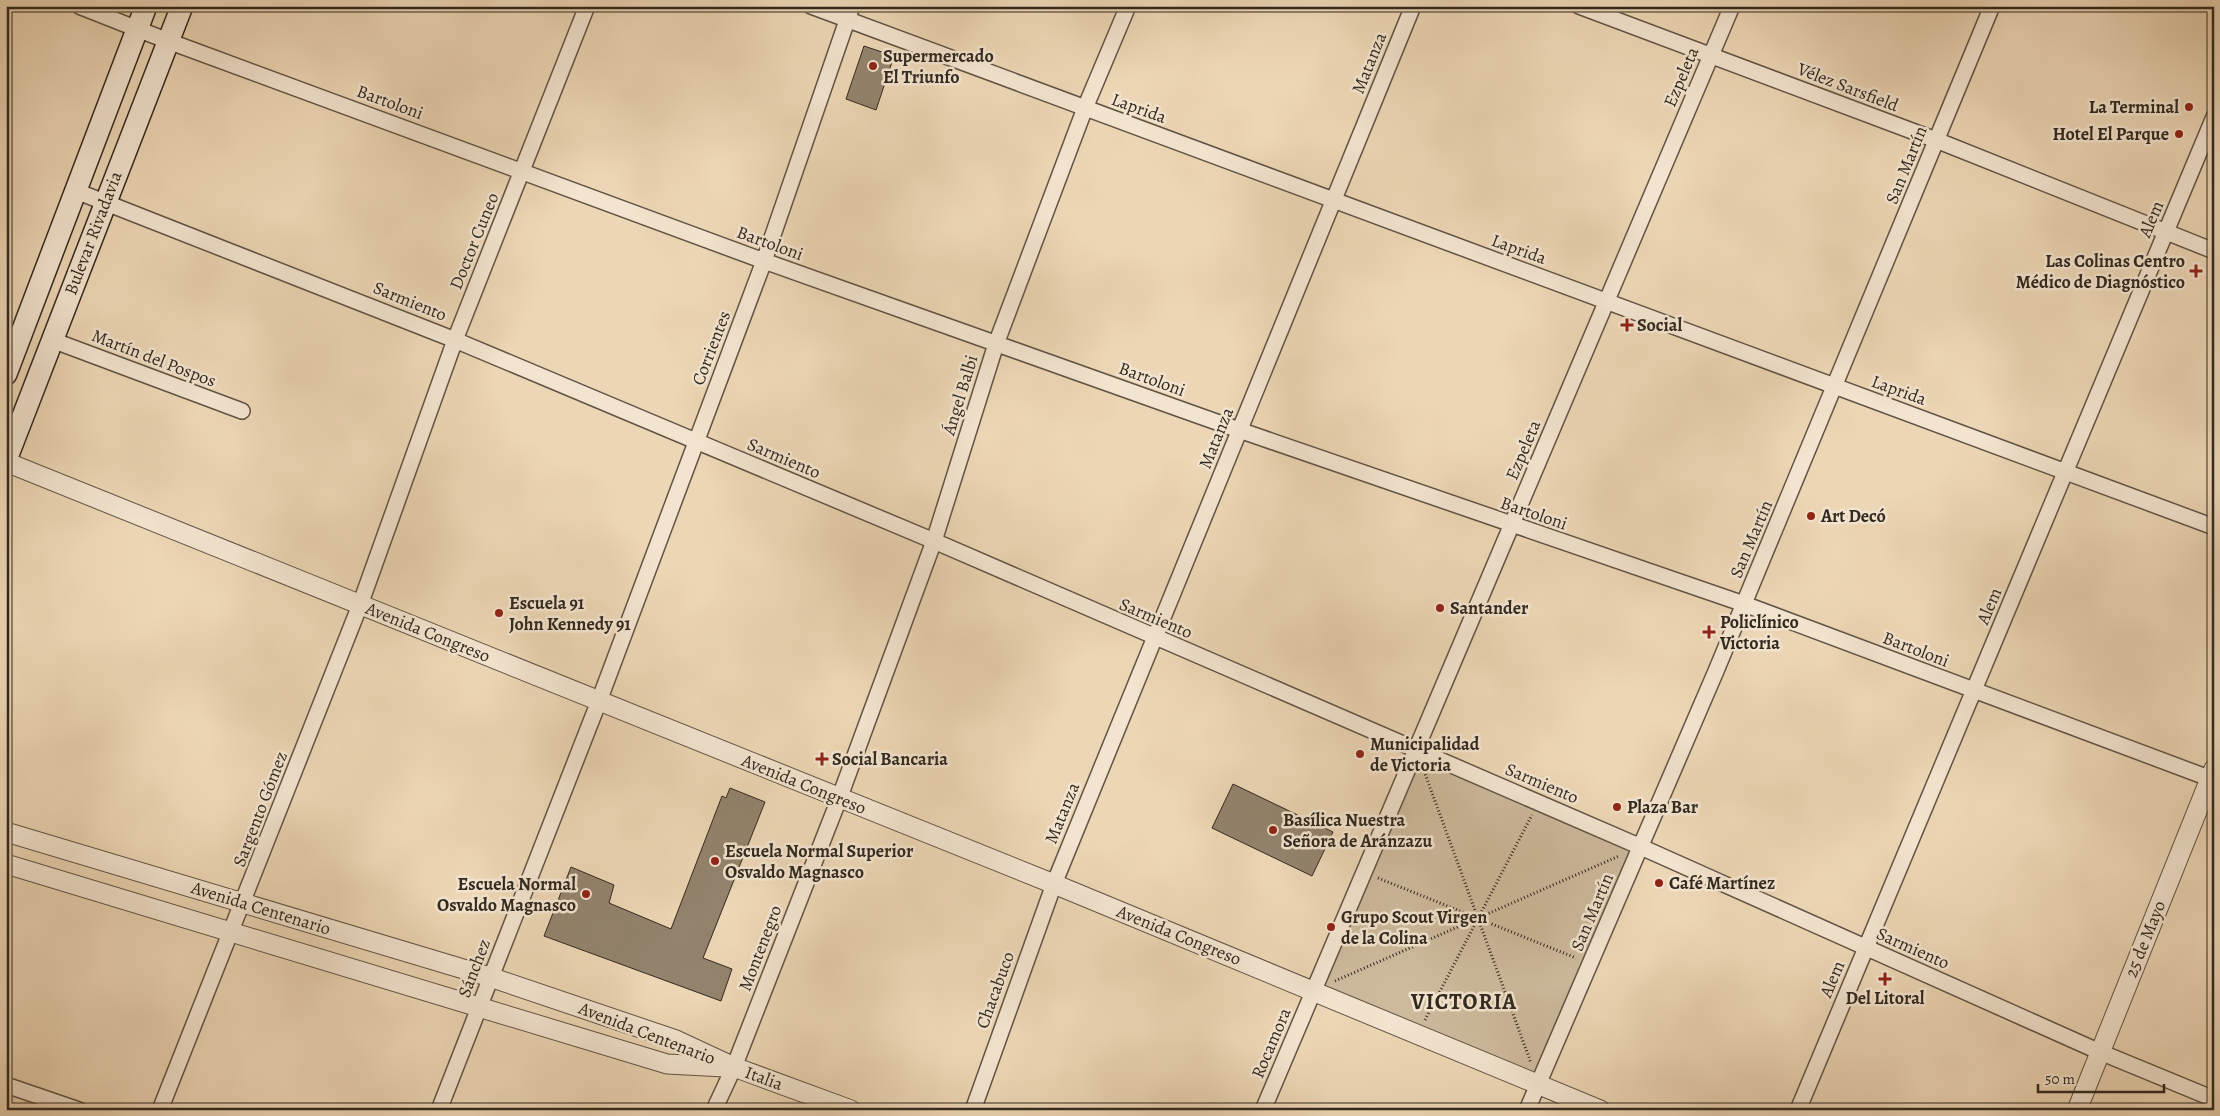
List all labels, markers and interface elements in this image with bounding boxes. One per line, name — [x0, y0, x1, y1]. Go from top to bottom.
street label: Matanza — [1346, 28, 1392, 97]
street label: Ezpeleta — [1658, 43, 1705, 111]
place label: Supermercado El Triunfo — [883, 44, 994, 89]
street label: Vélez Sarsfield — [1793, 56, 1902, 117]
marker: Supermercado El Triunfo — [867, 60, 879, 72]
street label: Bartoloni — [353, 79, 427, 125]
street label: Laprida — [1108, 87, 1170, 129]
place label: La Terminal — [2089, 95, 2179, 119]
marker: La Terminal — [2183, 101, 2195, 113]
street label: San Martín — [1879, 122, 1933, 208]
place label: Hotel El Parque — [2053, 122, 2169, 146]
marker: Hotel El Parque — [2173, 128, 2185, 140]
street label: Bulevar Rivadavia — [58, 167, 128, 298]
street label: Doctor Cuneo — [444, 189, 504, 293]
street label: Alem — [2132, 197, 2169, 242]
street label: Bartoloni — [733, 220, 807, 266]
street label: Laprida — [1488, 228, 1550, 270]
place label: Las Colinas Centro Médico de Diagnóstico — [2016, 249, 2185, 294]
marker: Las Colinas Centro Médico de Diagnóstico — [2189, 264, 2203, 278]
street label: Sarmiento — [370, 275, 450, 327]
street label: Corrientes — [686, 307, 736, 389]
place label: Social — [1637, 313, 1682, 337]
marker: Social — [1621, 319, 1633, 331]
street label: Martín del Pospos — [88, 323, 220, 393]
street label: Ángel Balbi — [936, 352, 984, 439]
street label: Bartoloni — [1115, 356, 1189, 402]
street label: Laprida — [1868, 369, 1930, 411]
street label: Matanza — [1193, 403, 1239, 472]
street label: Ezpeleta — [1500, 416, 1547, 484]
street label: Sarmiento — [744, 432, 824, 484]
street label: Bartoloni — [1497, 490, 1571, 536]
street label: San Martín — [1724, 496, 1778, 582]
place label: Art Decó — [1820, 504, 1886, 528]
marker: Art Decó — [1805, 510, 1817, 522]
street label: Alem — [1970, 584, 2007, 629]
place label: Escuela 91 John Kennedy 91 — [509, 591, 631, 636]
street label: Sarmiento — [1116, 592, 1196, 644]
street label: Avenida Congreso — [361, 596, 494, 668]
place label: Santander — [1450, 596, 1529, 620]
marker: Santander — [1434, 602, 1446, 614]
marker: Escuela 91 John Kennedy 91 — [493, 607, 505, 619]
place label: Policlínico Victoria — [1719, 610, 1799, 655]
marker: Policlínico Victoria — [1702, 625, 1716, 639]
street label: Bartoloni — [1879, 625, 1953, 673]
place label: Municipalidad de Victoria — [1370, 732, 1480, 777]
place label: Social Bancaria — [832, 747, 948, 771]
street label: Sargento Gómez — [227, 748, 293, 870]
street label: Avenida Congreso — [737, 748, 870, 820]
marker: Municipalidad de Victoria — [1354, 748, 1366, 760]
marker: Social Bancaria — [816, 753, 828, 765]
street label: Sarmiento — [1502, 757, 1582, 809]
street label: Matanza — [1039, 778, 1085, 847]
place label: Plaza Bar — [1627, 795, 1699, 819]
marker: Plaza Bar — [1611, 801, 1623, 813]
place label: Basílica Nuestra Señora de Aránzazu — [1283, 808, 1432, 853]
marker: Basílica Nuestra Señora de Aránzazu — [1267, 824, 1279, 836]
place label: Escuela Normal Superior Osvaldo Magnasco — [725, 839, 914, 884]
marker: Escuela Normal Superior Osvaldo Magnasco — [709, 855, 721, 867]
street label: San Martín — [1565, 869, 1619, 955]
place label: Café Martínez — [1669, 871, 1775, 895]
place label: Escuela Normal Osvaldo Magnasco — [437, 872, 576, 917]
street label: Avenida Centenario — [187, 875, 334, 941]
marker: Café Martínez — [1653, 877, 1665, 889]
marker: Escuela Normal Osvaldo Magnasco — [580, 888, 592, 900]
street label: 25 de Mayo — [2119, 897, 2171, 981]
street label: Avenida Congreso — [1112, 899, 1245, 971]
street label: Montenegro — [733, 902, 787, 994]
place label: Grupo Scout Virgen de la Colina — [1341, 905, 1487, 950]
marker: Grupo Scout Virgen de la Colina — [1325, 921, 1337, 933]
street label: Sarmiento — [1873, 921, 1953, 975]
street label: Sánchez — [452, 935, 496, 1001]
street label: Chacabuco — [970, 948, 1020, 1032]
street label: Alem — [1813, 957, 1850, 1002]
marker: Del Litoral — [1879, 973, 1891, 985]
place label: Del Litoral — [1845, 986, 1925, 1010]
district label: VICTORIA — [1410, 987, 1517, 1017]
street label: Avenida Centenario — [574, 996, 719, 1070]
street label: Rocamora — [1245, 1004, 1297, 1082]
street label: Italia — [742, 1060, 787, 1096]
scale bar — [2038, 1061, 2164, 1093]
text: 50 m — [2045, 1069, 2075, 1089]

